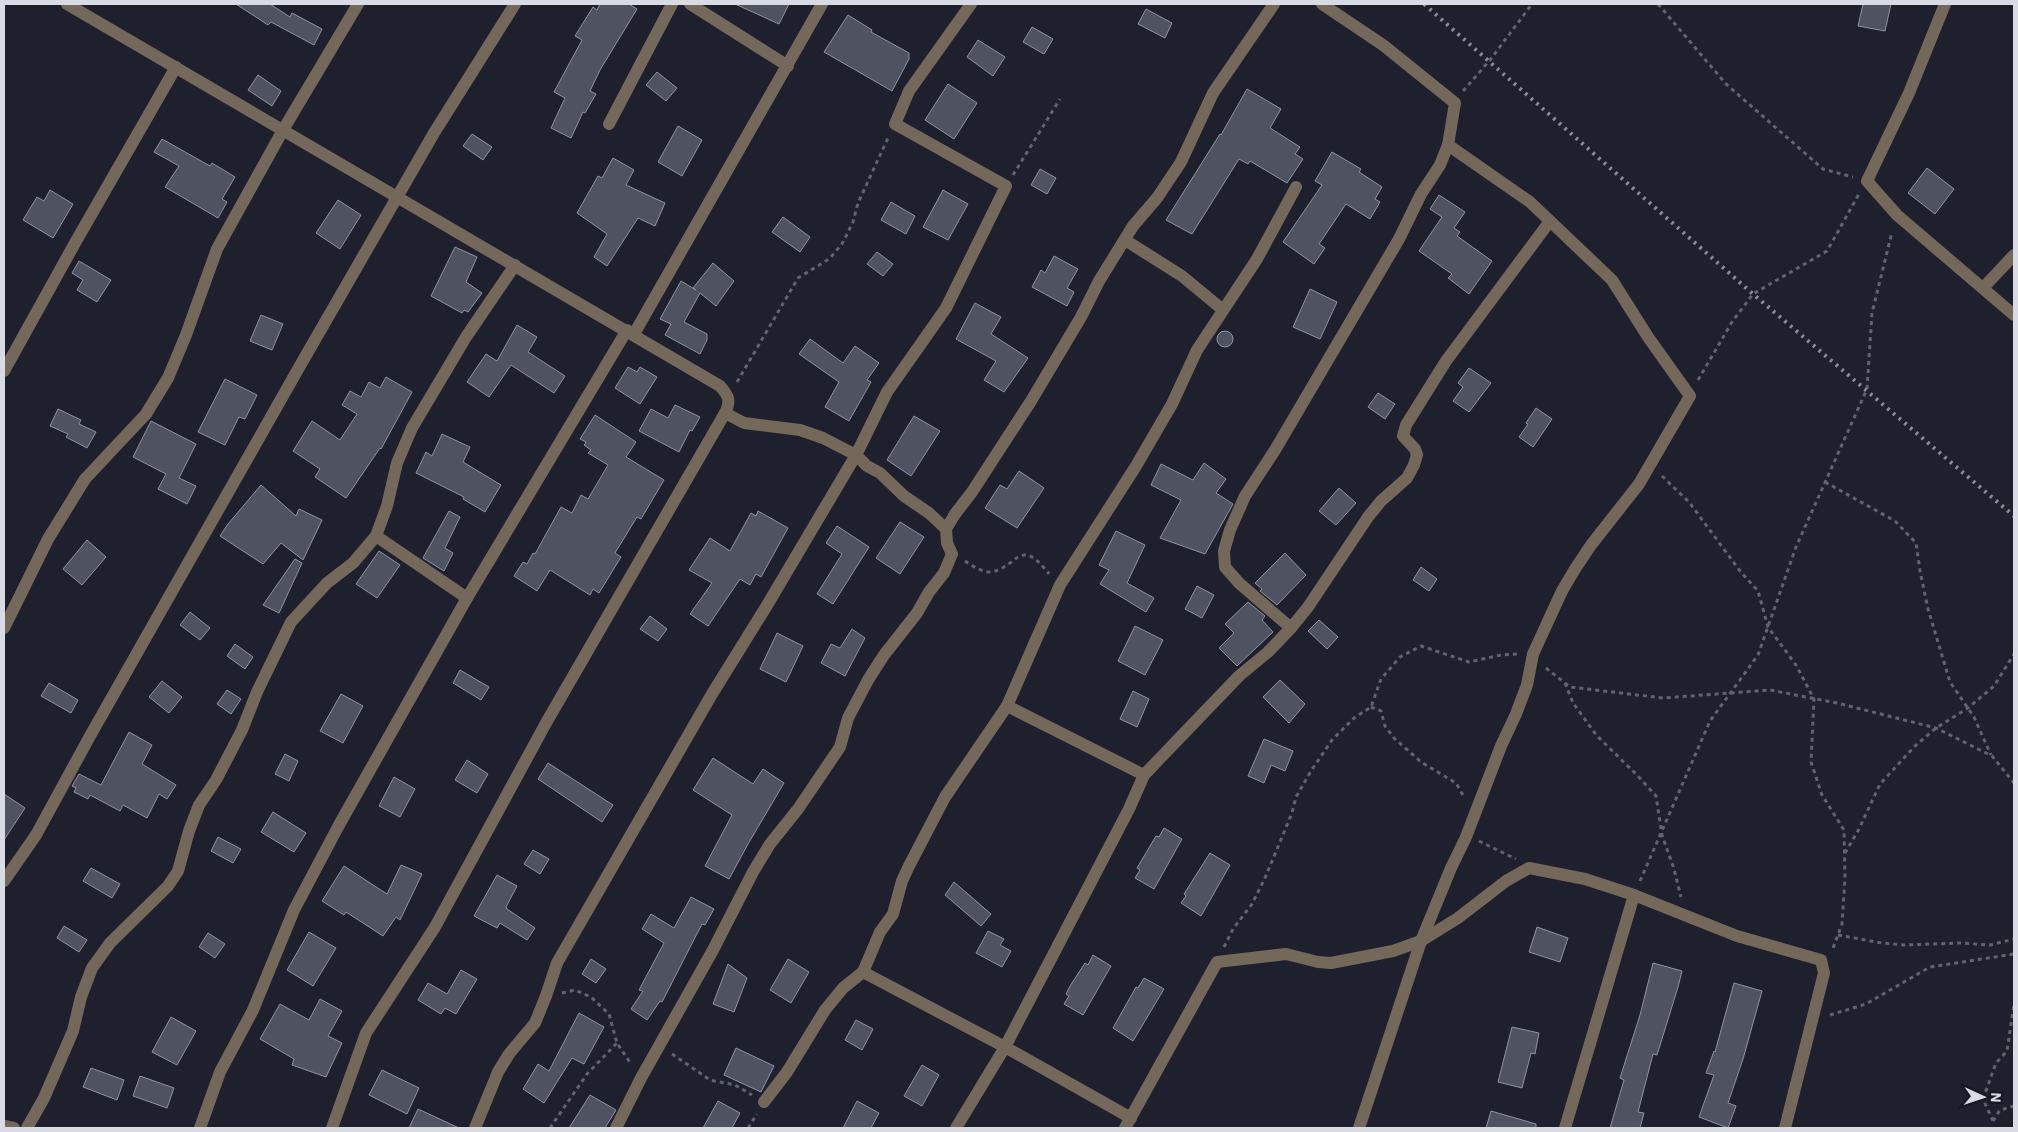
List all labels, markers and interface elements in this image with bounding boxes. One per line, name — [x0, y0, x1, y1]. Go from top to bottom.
north arrow — [1958, 1072, 2008, 1122]
text: N — [1987, 1092, 2005, 1103]

